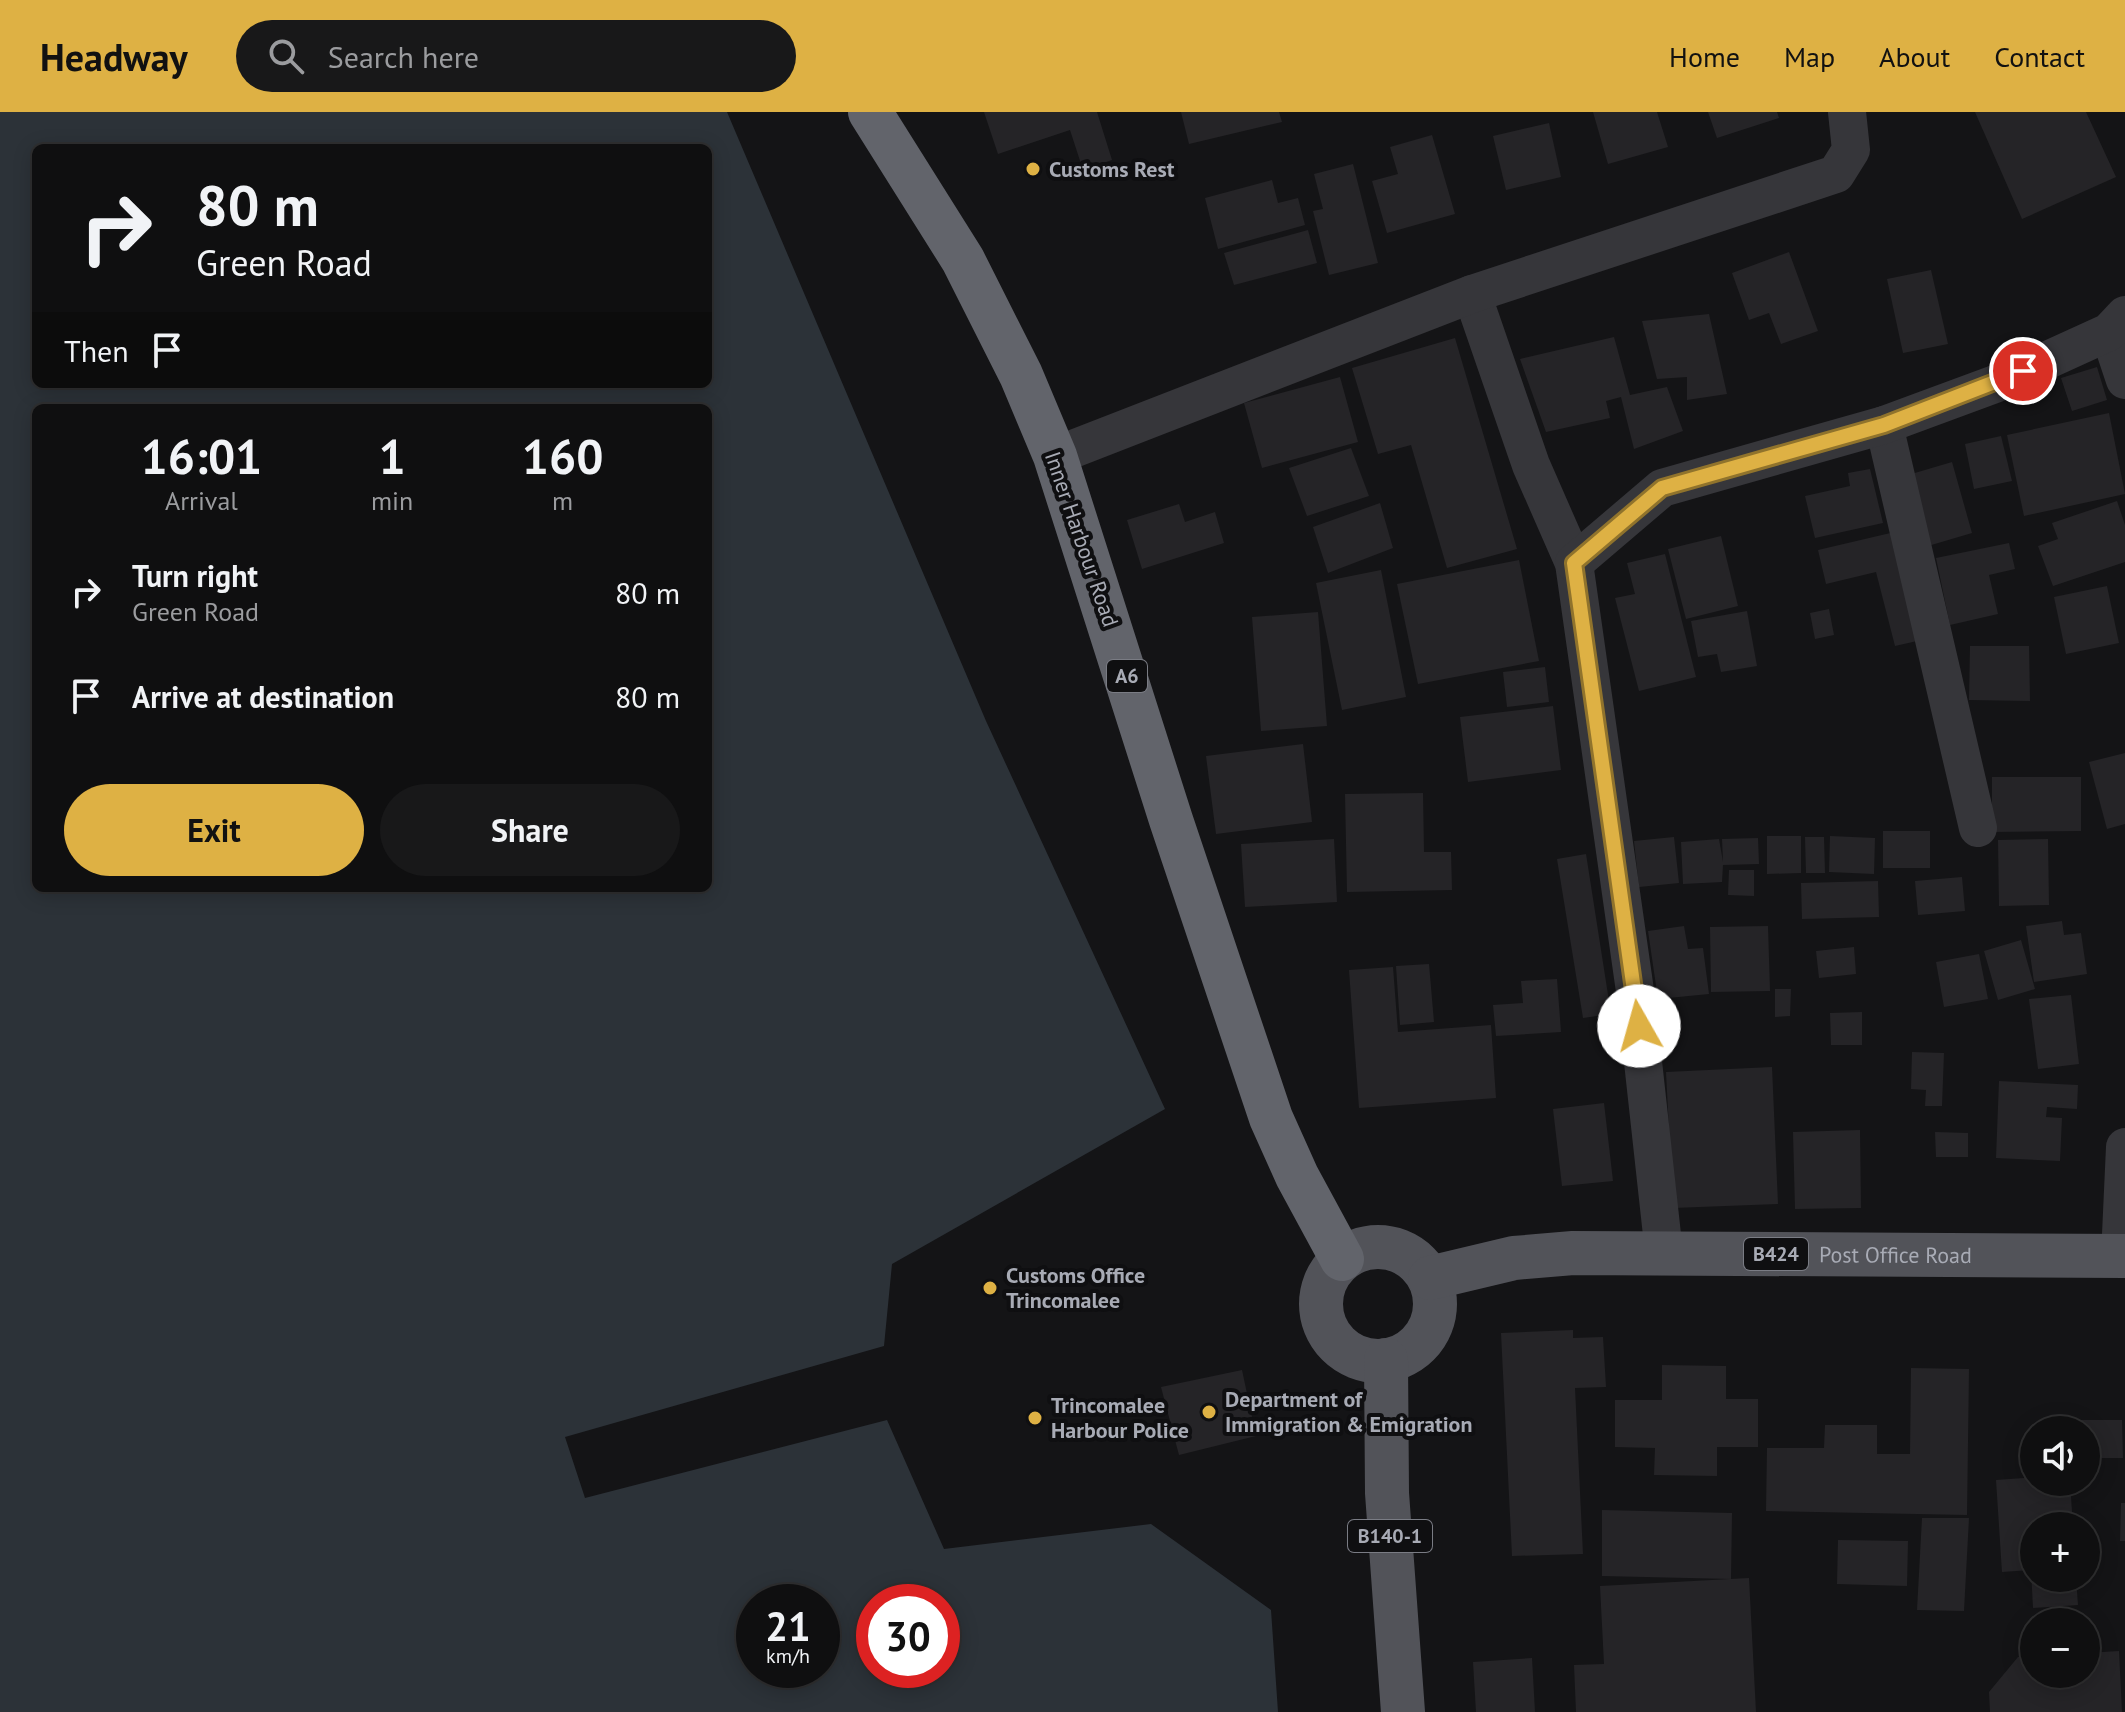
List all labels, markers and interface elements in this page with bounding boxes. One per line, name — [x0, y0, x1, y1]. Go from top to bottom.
search box — [236, 20, 796, 92]
text: Headway — [40, 32, 188, 81]
icon: search — [264, 34, 308, 78]
text: Search here — [328, 37, 479, 76]
text: Home — [1669, 38, 1740, 75]
text: Map — [1784, 38, 1835, 75]
text: About — [1879, 38, 1950, 75]
text: Contact — [1994, 38, 2085, 75]
place label: Customs Rest — [1049, 155, 1175, 183]
marker: Customs Rest — [1024, 160, 1042, 178]
text: 80 m — [196, 169, 319, 241]
icon: right — [64, 176, 168, 280]
text: Green Road — [196, 239, 372, 286]
icon: arrive — [145, 328, 189, 372]
text: Then — [64, 331, 129, 370]
pin — [1989, 337, 2057, 405]
icon: arrive — [2001, 349, 2045, 393]
text: 16:01 — [141, 425, 262, 487]
text: 1 — [378, 425, 406, 487]
text: 160 — [522, 425, 603, 487]
street label: Inner Harbour Road — [1039, 448, 1125, 630]
text: Arrival — [165, 484, 238, 517]
text: min — [371, 484, 413, 517]
text: m — [552, 484, 573, 517]
text: Turn right — [132, 556, 258, 595]
icon: right — [64, 570, 108, 614]
text: 80 m — [615, 573, 680, 612]
text: Green Road — [132, 595, 259, 628]
road number: A6 — [1107, 660, 1147, 692]
icon: arrive — [64, 674, 108, 718]
text: Arrive at destination — [132, 677, 394, 716]
text: 80 m — [615, 677, 680, 716]
button: Exit — [64, 784, 364, 876]
button: Share — [380, 784, 680, 876]
position arrow — [1597, 984, 1681, 1068]
road number: B424 — [1744, 1238, 1808, 1270]
street label: Post Office Road — [1819, 1240, 1972, 1269]
place label: Customs Office Trincomalee — [1006, 1261, 1145, 1314]
marker: Customs Office Trincomalee — [981, 1279, 999, 1297]
place label: Department of Immigration & Emigration — [1225, 1385, 1472, 1438]
place label: Trincomalee Harbour Police — [1051, 1391, 1189, 1444]
marker: Department of Immigration & Emigration — [1200, 1403, 1218, 1421]
marker: Trincomalee Harbour Police — [1026, 1409, 1044, 1427]
map controls — [2020, 1416, 2100, 1688]
button: sound — [2020, 1416, 2100, 1496]
button: + — [2020, 1512, 2100, 1592]
road number: B140-1 — [1348, 1520, 1432, 1552]
speed limit sign: 30 — [856, 1584, 960, 1688]
text: 21 — [765, 1600, 811, 1652]
button: − — [2020, 1608, 2100, 1688]
text: km/h — [766, 1643, 810, 1669]

